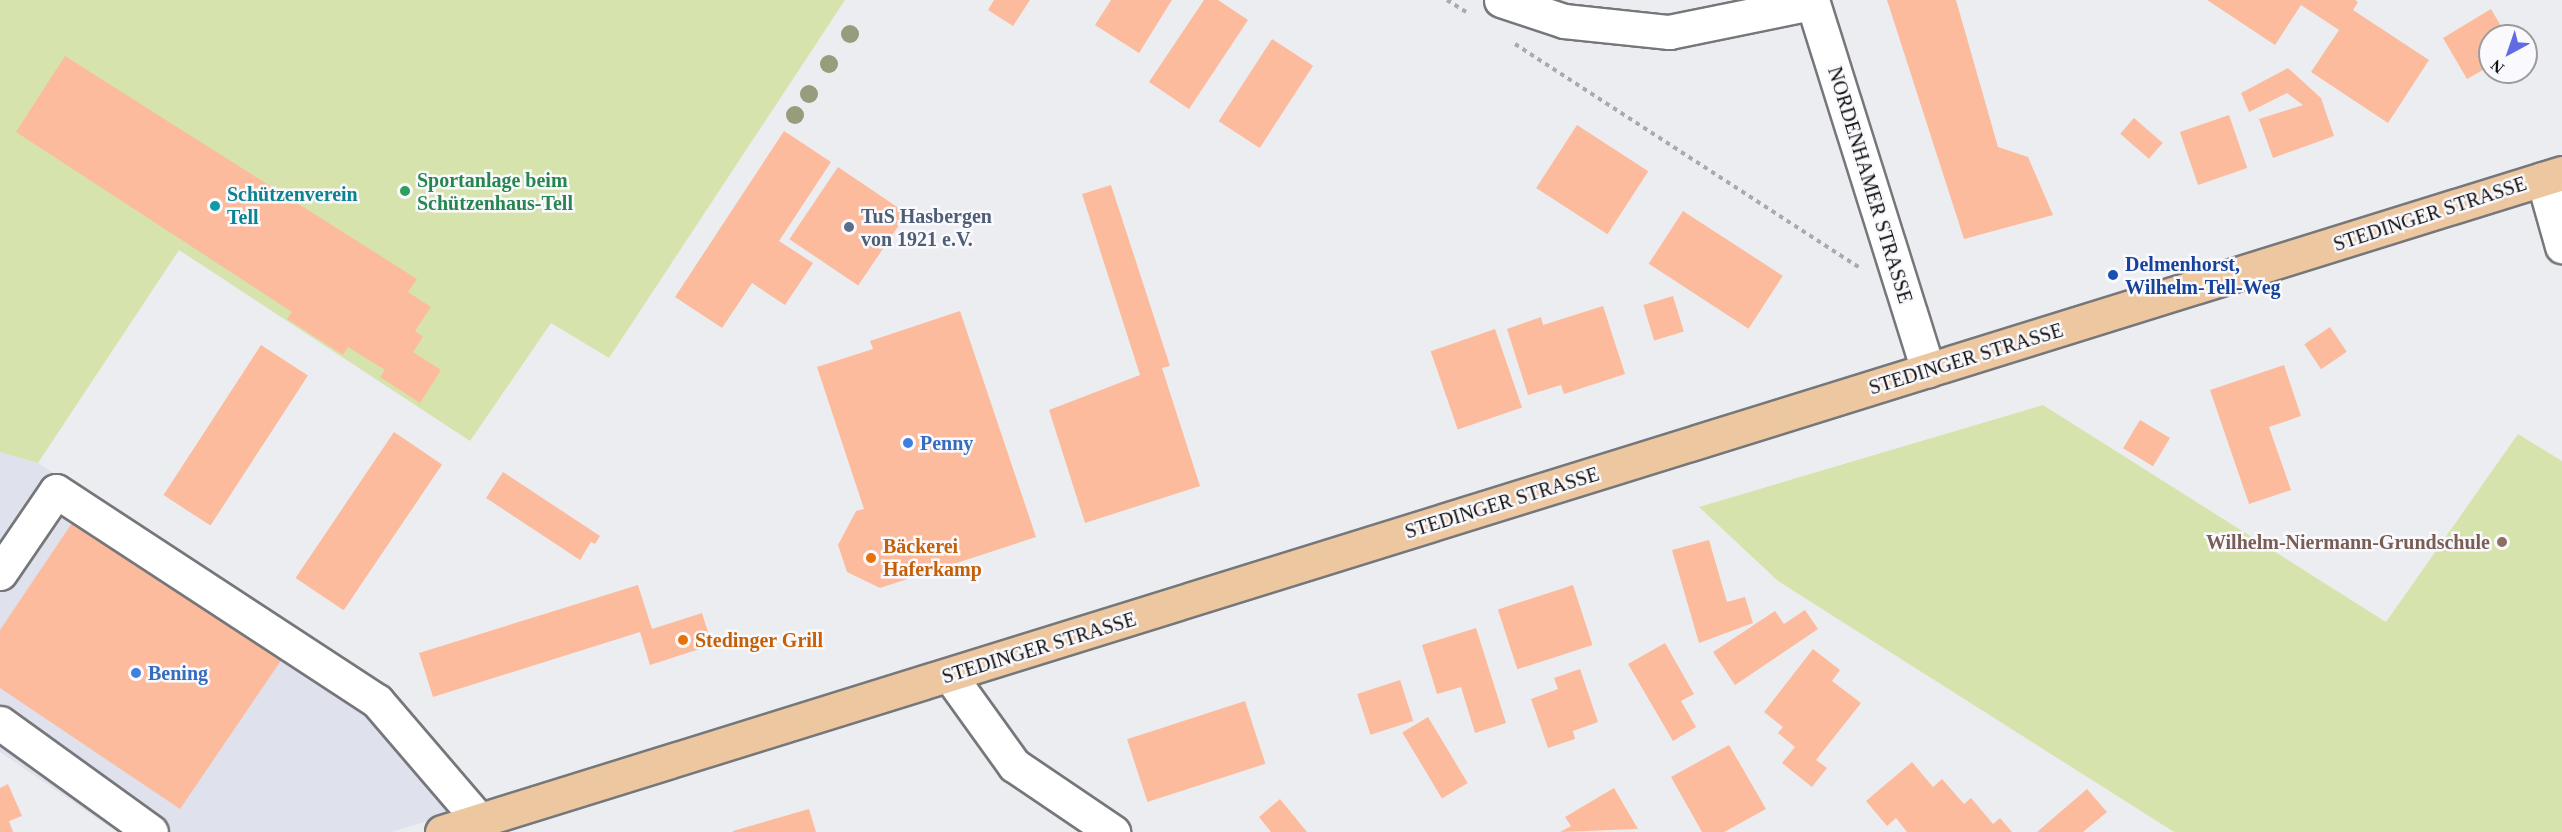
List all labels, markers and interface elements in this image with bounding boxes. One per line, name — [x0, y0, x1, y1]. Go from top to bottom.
north arrow — [2478, 24, 2538, 84]
text: N — [2488, 56, 2507, 77]
street label: NORDENHAMER STRASSE — [1823, 64, 1917, 306]
place label: Sportanlage beim Schützenhaus-Tell — [417, 168, 573, 215]
street label: STEDINGER STRASSE — [2330, 171, 2530, 257]
place label: Schützenverein Tell — [227, 183, 358, 230]
marker: Sportanlage beim Schützenhaus-Tell — [398, 184, 412, 198]
marker: Schützenverein Tell — [208, 199, 222, 213]
place label: TuS Hasbergen von 1921 e.V. — [861, 204, 992, 251]
marker: TuS Hasbergen von 1921 e.V. — [842, 220, 856, 234]
place label: Delmenhorst, Wilhelm-Tell-Weg — [2125, 252, 2281, 299]
marker: Delmenhorst, Wilhelm-Tell-Weg — [2106, 268, 2120, 282]
street label: STEDINGER STRASSE — [1866, 318, 2066, 400]
place label: Penny — [920, 431, 973, 455]
marker: Penny — [901, 436, 915, 450]
street label: STEDINGER STRASSE — [1402, 462, 1602, 544]
place label: Wilhelm-Niermann-Grundschule — [2206, 530, 2490, 554]
place label: Bäckerei Haferkamp — [883, 534, 982, 581]
marker: Wilhelm-Niermann-Grundschule — [2495, 535, 2509, 549]
marker: Bäckerei Haferkamp — [864, 551, 878, 565]
street label: STEDINGER STRASSE — [939, 607, 1139, 689]
place label: Stedinger Grill — [695, 628, 823, 652]
marker: Stedinger Grill — [676, 633, 690, 647]
place label: Bening — [148, 661, 208, 685]
marker: Bening — [129, 666, 143, 680]

